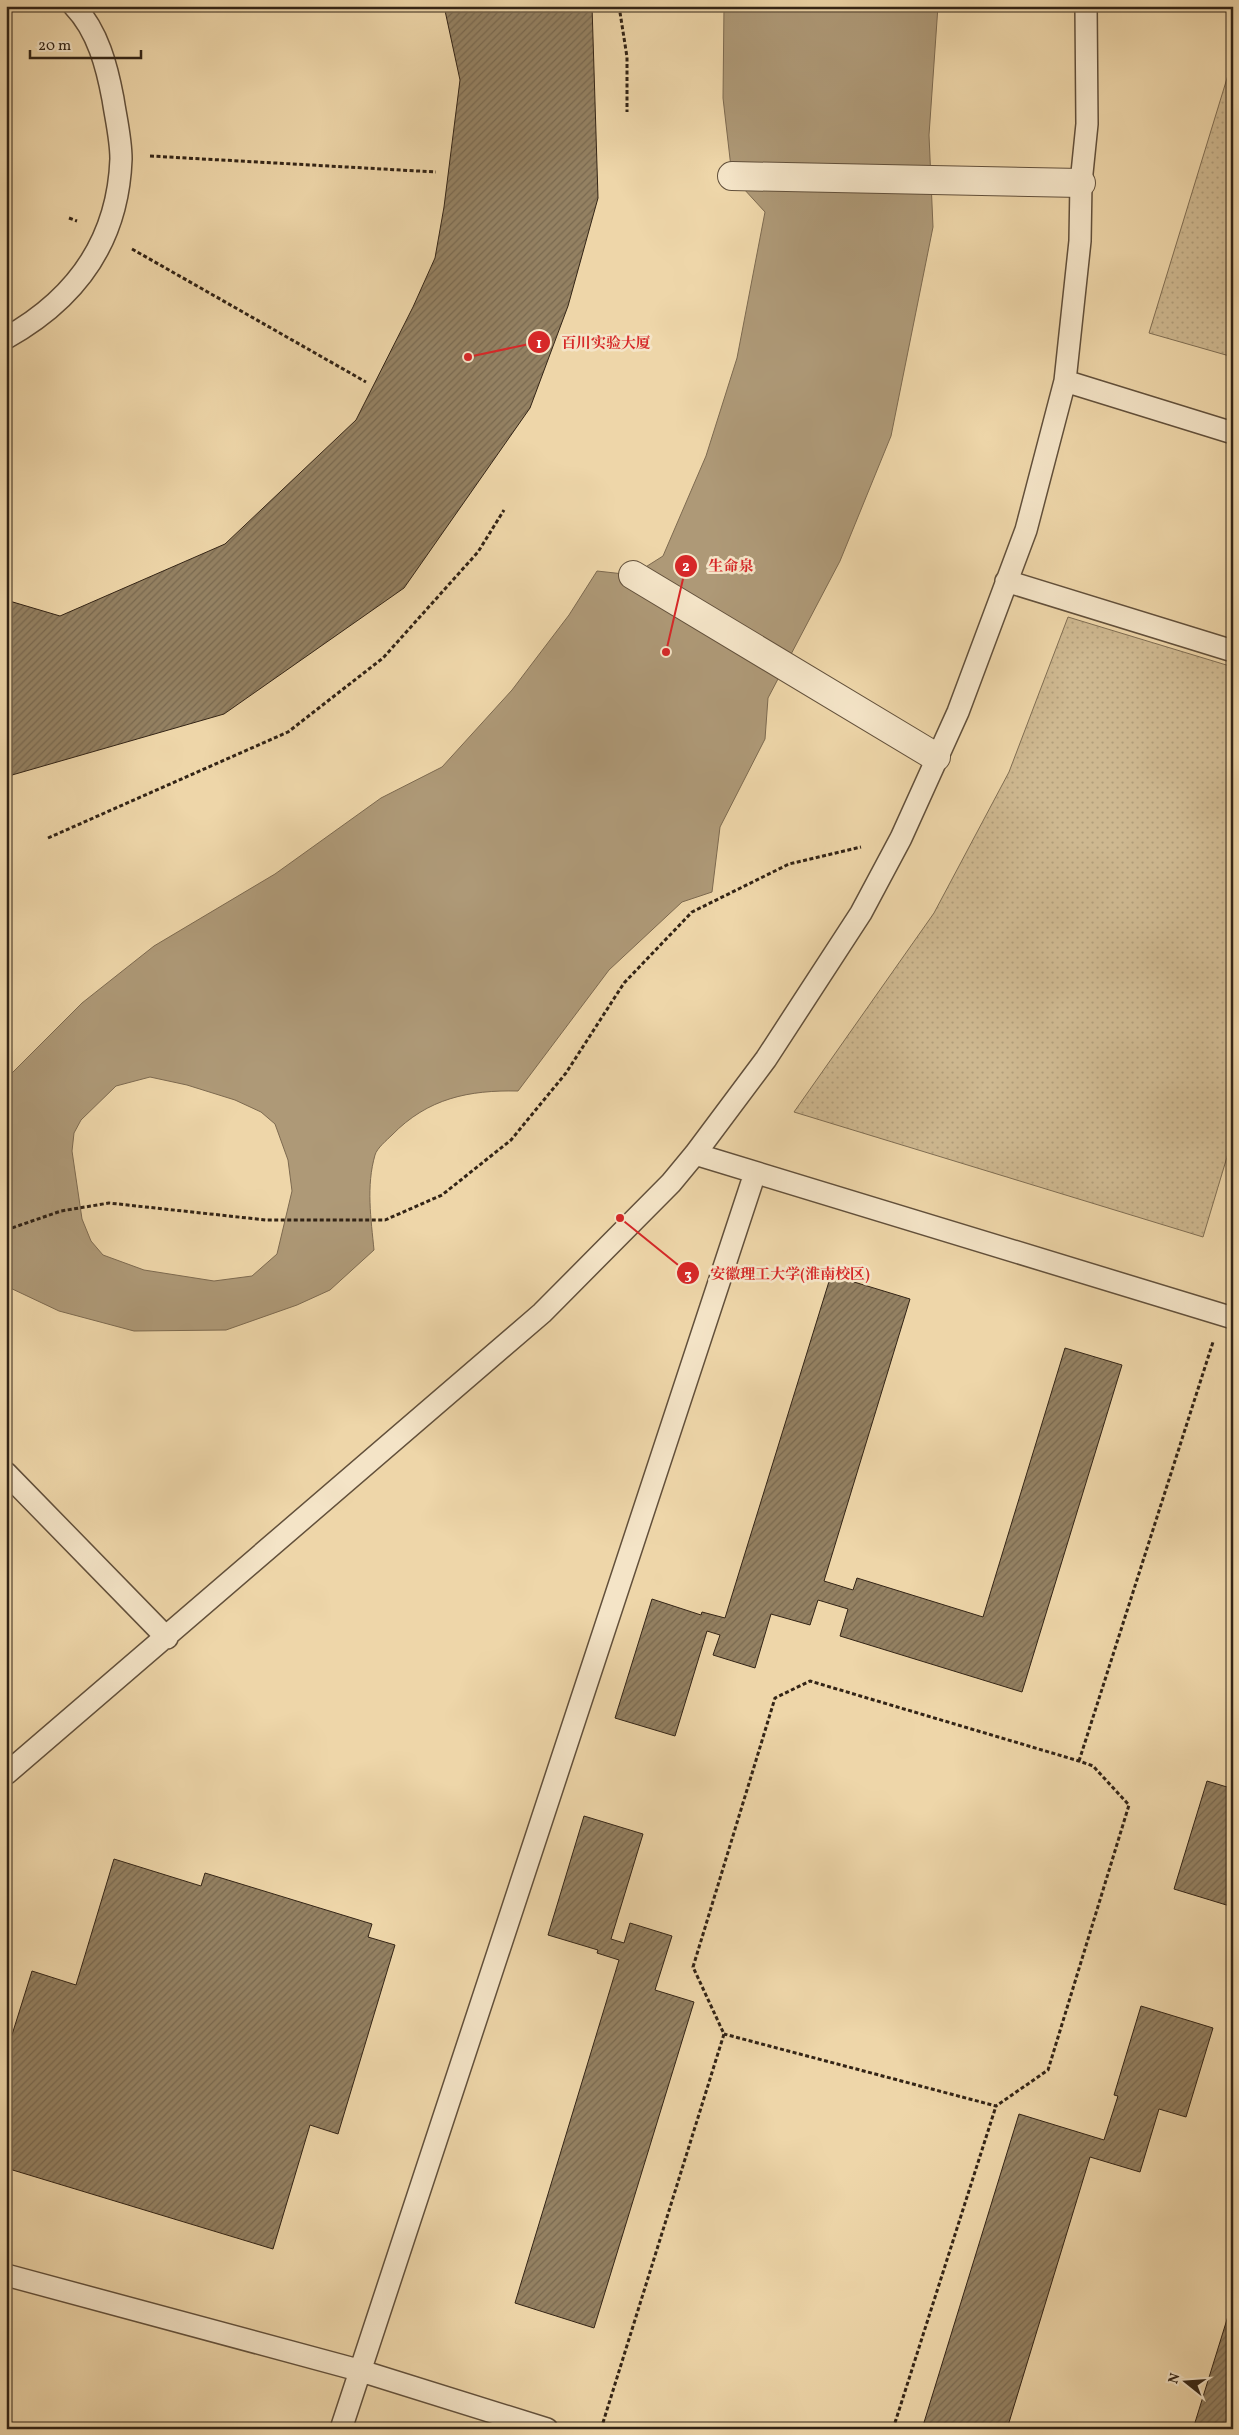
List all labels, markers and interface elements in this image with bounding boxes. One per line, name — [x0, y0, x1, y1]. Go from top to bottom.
scale bar — [30, 28, 141, 60]
text: 20 m — [38, 36, 71, 57]
callout: 百川实验大厦 — [526, 327, 661, 357]
text: 1 — [536, 334, 542, 355]
text: 百川实验大厦 — [561, 334, 651, 355]
callout: 生命泉 — [673, 551, 763, 581]
text: 2 — [682, 557, 690, 578]
text: 生命泉 — [708, 557, 754, 578]
callout: 安徽理工大学(淮南校区) — [675, 1258, 880, 1288]
text: 3 — [684, 1265, 692, 1286]
text: 安徽理工大学(淮南校区) — [710, 1265, 870, 1286]
north arrow — [1162, 2358, 1212, 2408]
text: N — [1164, 2371, 1186, 2386]

